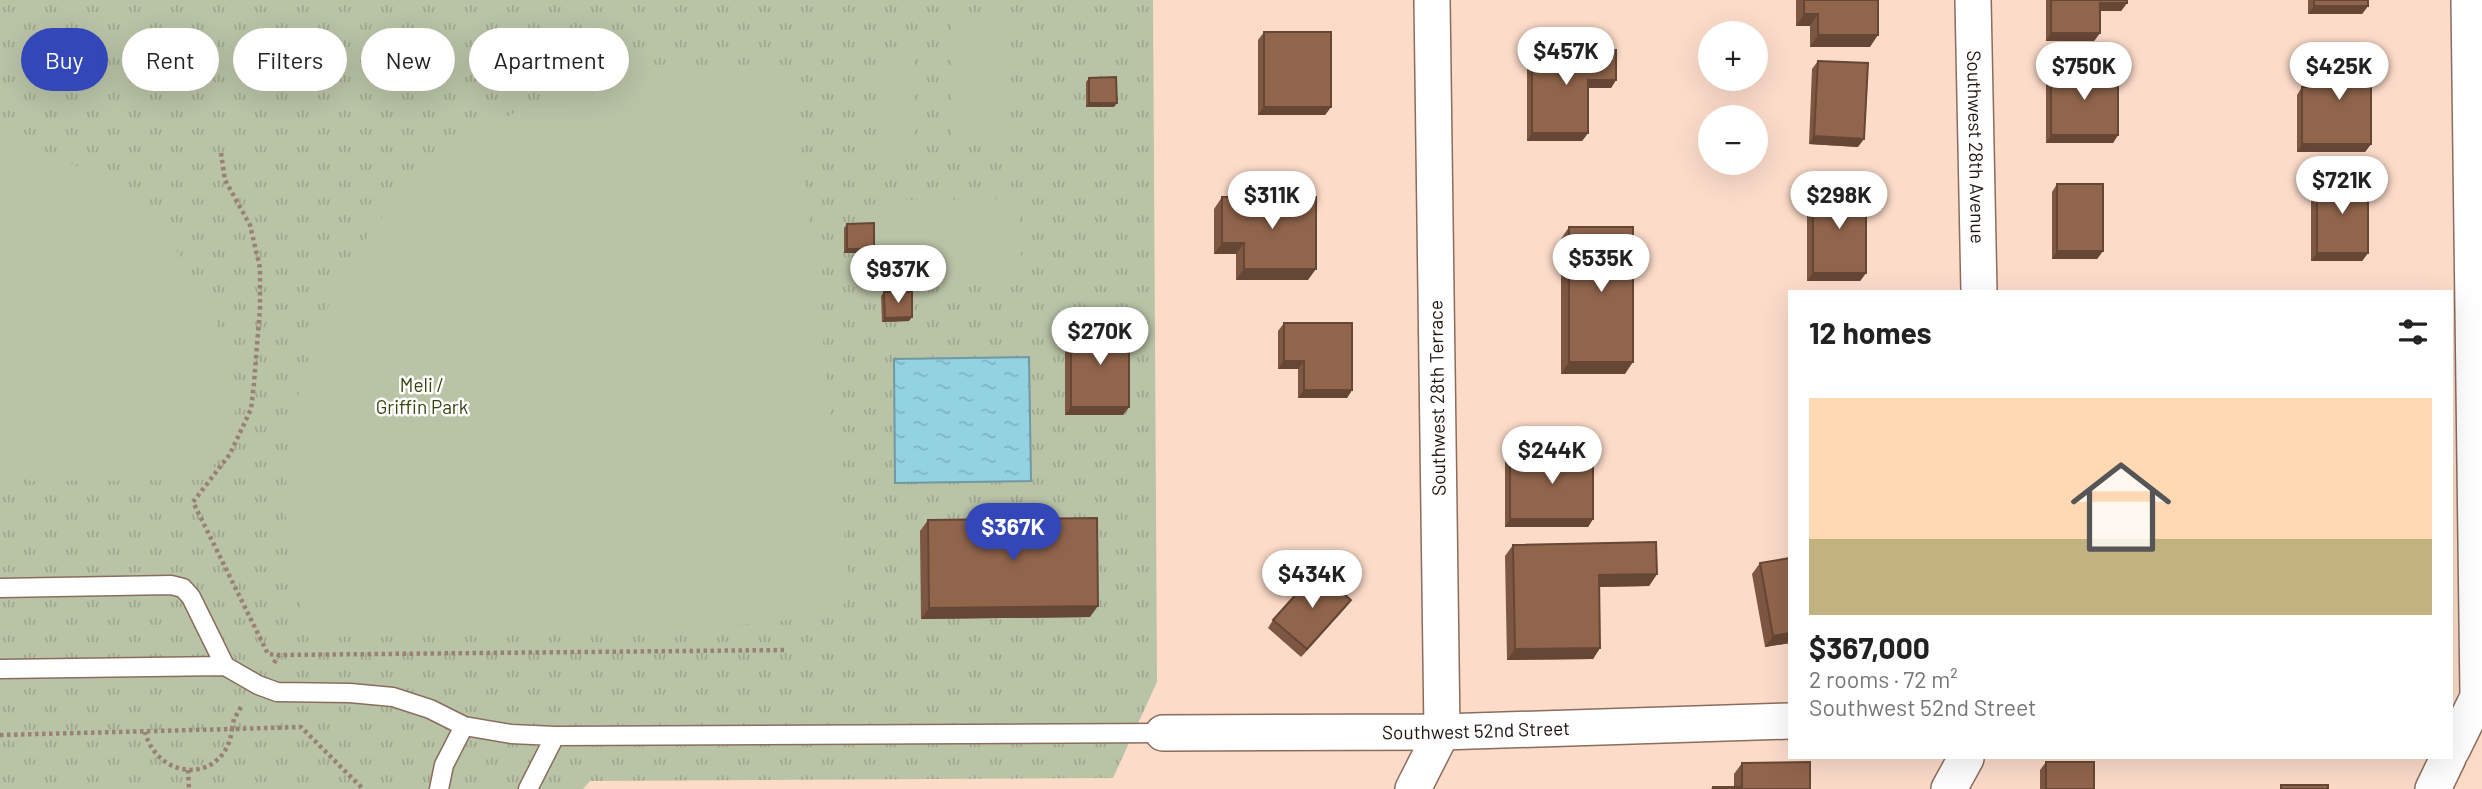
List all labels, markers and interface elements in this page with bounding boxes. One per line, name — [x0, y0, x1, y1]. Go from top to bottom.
map controls — [1698, 21, 1768, 175]
button: + — [1698, 21, 1768, 91]
chip: Buy — [21, 28, 108, 91]
chip: Rent — [122, 28, 219, 91]
chip: Filters — [233, 28, 347, 91]
chip: New — [361, 28, 455, 91]
chip: Apartment — [469, 28, 629, 91]
pin: $457K — [1517, 28, 1615, 87]
text: $457K — [1533, 36, 1599, 64]
pin: $750K — [2035, 42, 2133, 102]
pin: $425K — [2290, 42, 2388, 102]
street label: Southwest 28th Avenue — [1963, 50, 1990, 244]
text: $750K — [2052, 51, 2116, 79]
text: $425K — [2306, 51, 2372, 79]
button: − — [1698, 105, 1768, 175]
pin: $721K — [2293, 156, 2391, 216]
text: $721K — [2312, 165, 2372, 193]
pin: $311K — [1223, 172, 1321, 231]
pin: $298K — [1790, 172, 1888, 231]
text: $311K — [1244, 180, 1300, 208]
text: $298K — [1806, 180, 1872, 208]
pin: $535K — [1552, 234, 1650, 294]
text: $535K — [1569, 243, 1633, 271]
pin: $937K — [849, 246, 947, 305]
text: $937K — [866, 254, 930, 282]
street label: Southwest 28th Terrace — [1423, 300, 1450, 496]
pin: $270K — [1051, 308, 1149, 367]
icon: filters — [2394, 313, 2432, 351]
text: 12 homes — [1809, 314, 1932, 350]
text: $270K — [1068, 316, 1132, 344]
park label: Meli / Griffin Park — [376, 373, 468, 418]
pin: $244K — [1503, 426, 1601, 486]
text: $244K — [1518, 435, 1586, 463]
icon: home — [2058, 444, 2184, 570]
pin: $367K — [964, 504, 1062, 563]
text: $367K — [981, 512, 1045, 540]
pin: $434K — [1263, 550, 1361, 610]
text: $434K — [1278, 559, 1346, 587]
text: $367,000 — [1809, 629, 1930, 665]
text: 2 rooms · 72 m² — [1809, 665, 1958, 693]
text: Southwest 52nd Street — [1809, 693, 2036, 721]
street label: Southwest 52nd Street — [1382, 716, 1570, 743]

